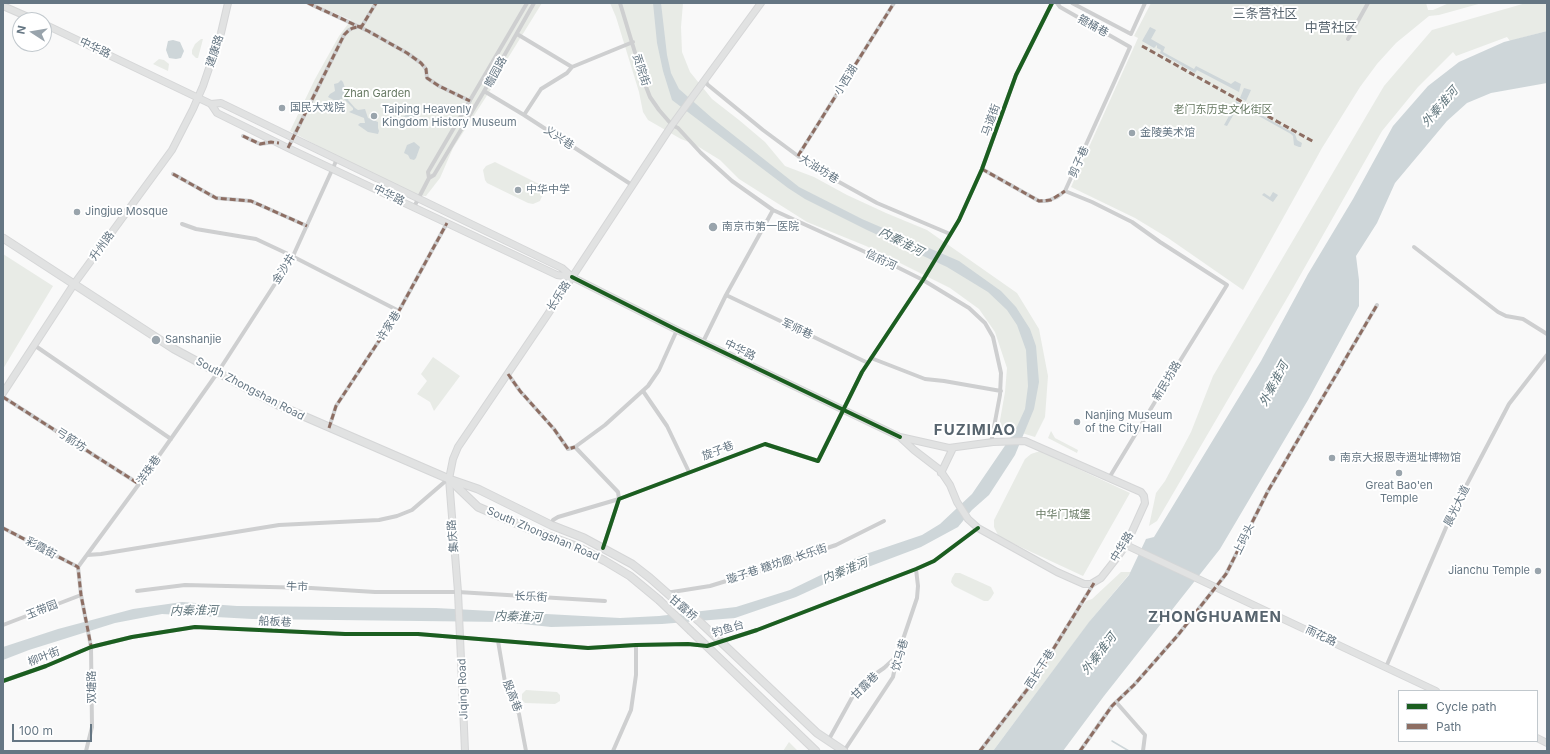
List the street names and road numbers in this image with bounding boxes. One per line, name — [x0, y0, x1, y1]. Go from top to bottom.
street label: 箍桶巷 — [1075, 12, 1111, 40]
street label: 建康路 — [204, 33, 226, 69]
street label: 中华路 — [77, 35, 113, 61]
street label: 贡院街 — [630, 52, 652, 88]
street label: 瞻园路 — [482, 54, 510, 90]
street label: 小西湖 — [832, 63, 860, 97]
street label: 马道街 — [979, 102, 1003, 138]
street label: 义兴巷 — [542, 123, 576, 153]
street label: 剪子巷 — [1066, 144, 1092, 180]
street label: 大油坊巷 — [797, 152, 841, 186]
street label: 中华路 — [371, 182, 407, 208]
street label: 升州路 — [87, 229, 117, 263]
street label: 信府河 — [863, 247, 899, 273]
street label: 金沙井 — [270, 252, 298, 286]
street label: 长乐路 — [544, 279, 574, 313]
street label: 许家巷 — [374, 309, 404, 343]
street label: 军师巷 — [779, 316, 815, 342]
street label: 中华路 — [722, 337, 758, 363]
street label: South Zhongshan Road — [193, 355, 307, 423]
street label: 新民坊路 — [1150, 359, 1184, 403]
street label: 弓箭坊 — [54, 425, 88, 455]
street label: 旋子巷 — [700, 439, 736, 463]
street label: 洋珠巷 — [134, 453, 164, 487]
street label: 晨光大道 — [1441, 483, 1473, 529]
street label: South Zhongshan Road — [485, 504, 601, 564]
street label: 集庆路 — [445, 519, 461, 553]
street label: 上码头 — [1231, 521, 1257, 557]
street label: 中华路 — [1108, 529, 1136, 565]
street label: 彩霞街 — [23, 534, 59, 562]
street label: 璇子巷 糖坊廊 长乐街 — [725, 541, 829, 587]
street label: 牛市 — [286, 580, 308, 594]
street label: 长乐街 — [514, 590, 548, 604]
street label: 甘露桥 — [666, 592, 700, 624]
street label: 玉带园 — [24, 598, 60, 622]
street label: 船板巷 — [258, 615, 292, 629]
street label: 钓鱼台 — [710, 618, 746, 640]
street label: 雨花路 — [1303, 623, 1339, 649]
street label: 饮马巷 — [889, 637, 911, 673]
street label: 柳叶街 — [26, 645, 62, 669]
street label: 西长干巷 — [1022, 647, 1058, 691]
street label: Jiqing Road — [455, 658, 471, 720]
street label: 双塘路 — [85, 670, 99, 704]
street label: 甘露巷 — [849, 670, 881, 702]
street label: 殷高巷 — [500, 678, 524, 714]

